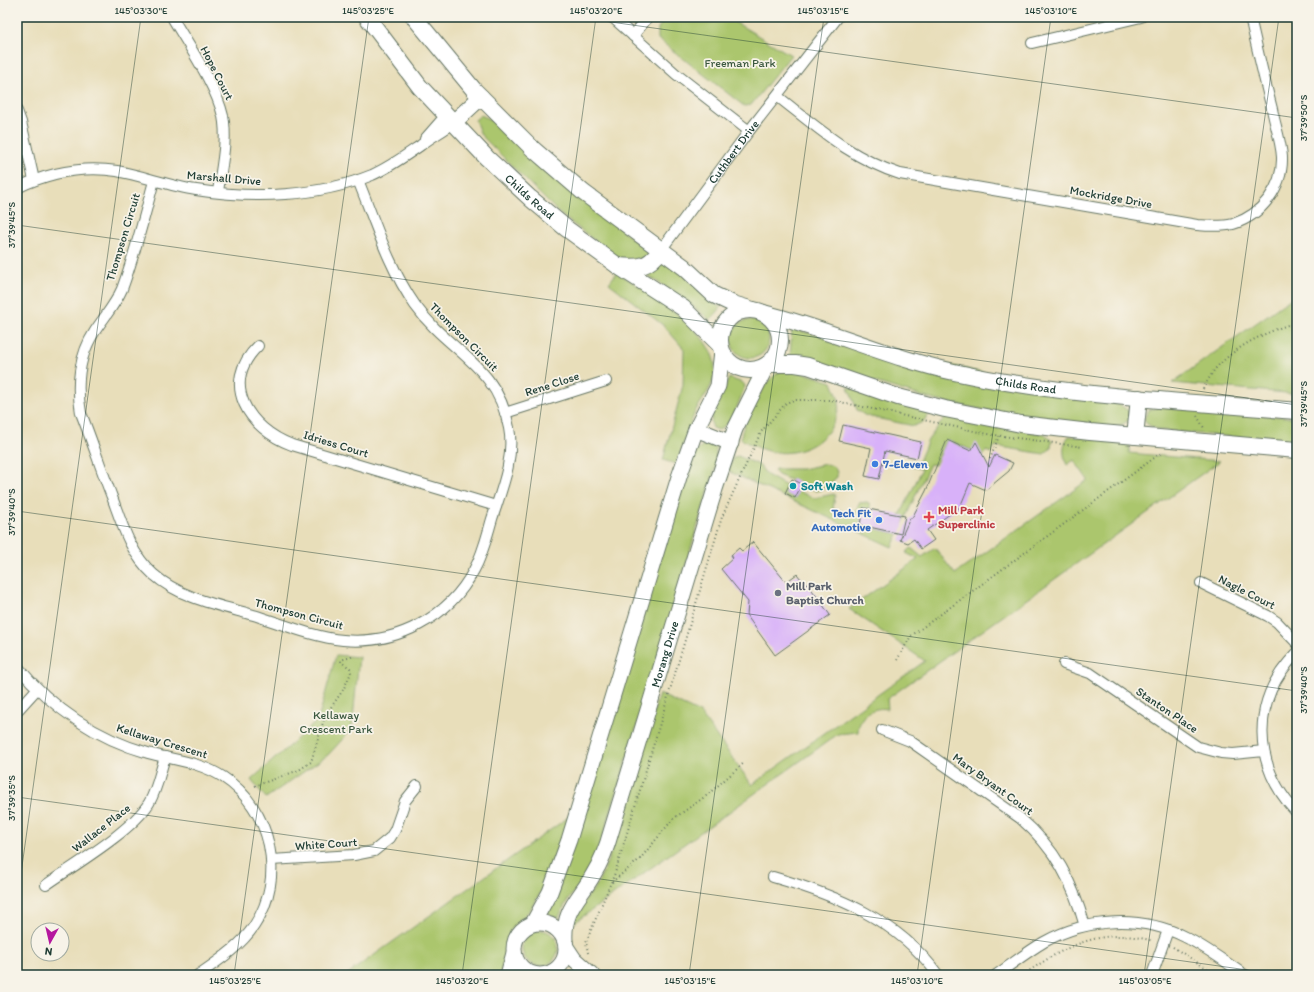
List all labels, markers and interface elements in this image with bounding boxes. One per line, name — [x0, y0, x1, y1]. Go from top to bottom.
text: 145°03'30"E — [114, 4, 168, 17]
text: 145°03'25"E — [342, 4, 394, 17]
text: 145°03'20"E — [570, 4, 623, 17]
text: 145°03'15"E — [797, 4, 849, 17]
text: 145°03'10"E — [1025, 4, 1078, 17]
street label: Hope Court — [197, 44, 237, 103]
park label: Freeman Park — [704, 56, 776, 70]
text: 37°39'50"S — [1297, 94, 1310, 141]
street label: Cuthbert Drive — [705, 117, 762, 187]
street label: Marshall Drive — [186, 168, 262, 188]
street label: Childs Road — [502, 171, 558, 223]
street label: Mockridge Drive — [1069, 183, 1154, 211]
street label: Thompson Circuit — [103, 191, 143, 283]
text: 37°39'45"S — [5, 201, 18, 248]
street label: Thompson Circuit — [427, 300, 502, 375]
street label: Rene Close — [523, 369, 581, 399]
street label: Childs Road — [994, 373, 1058, 397]
text: 37°39'45"S — [1297, 380, 1310, 427]
street label: Idriess Court — [302, 427, 371, 461]
place label: 7-Eleven — [882, 457, 928, 471]
marker: 7-Eleven — [870, 459, 880, 469]
place label: Soft Wash — [801, 479, 854, 493]
marker: Soft Wash — [788, 481, 798, 491]
text: 37°39'40"S — [5, 488, 18, 536]
place label: Mill Park Superclinic — [938, 503, 995, 532]
place label: Tech Fit Automotive — [811, 506, 871, 534]
marker: Mill Park Superclinic — [923, 511, 935, 523]
marker: Tech Fit Automotive — [874, 515, 884, 525]
street label: Nagle Court — [1216, 572, 1278, 613]
place label: Mill Park Baptist Church — [786, 579, 864, 608]
marker: Mill Park Baptist Church — [773, 588, 783, 598]
street label: Thompson Circuit — [253, 595, 345, 633]
street label: Morang Drive — [648, 619, 682, 689]
text: 37°39'40"S — [1297, 666, 1310, 714]
street label: Stanton Place — [1133, 684, 1201, 736]
park label: Kellaway Crescent Park — [300, 708, 373, 736]
street label: Kellaway Crescent — [115, 721, 210, 762]
street label: Mary Bryant Court — [950, 750, 1036, 818]
text: 37°39'35"S — [5, 775, 18, 821]
street label: Wallace Place — [69, 801, 133, 855]
street label: White Court — [294, 835, 358, 853]
north arrow — [30, 922, 70, 962]
text: N — [44, 944, 53, 958]
text: 145°03'25"E — [209, 974, 261, 987]
text: 145°03'20"E — [436, 974, 489, 987]
text: 145°03'15"E — [664, 974, 716, 987]
text: 145°03'10"E — [891, 974, 944, 987]
text: 145°03'05"E — [1119, 974, 1172, 987]

